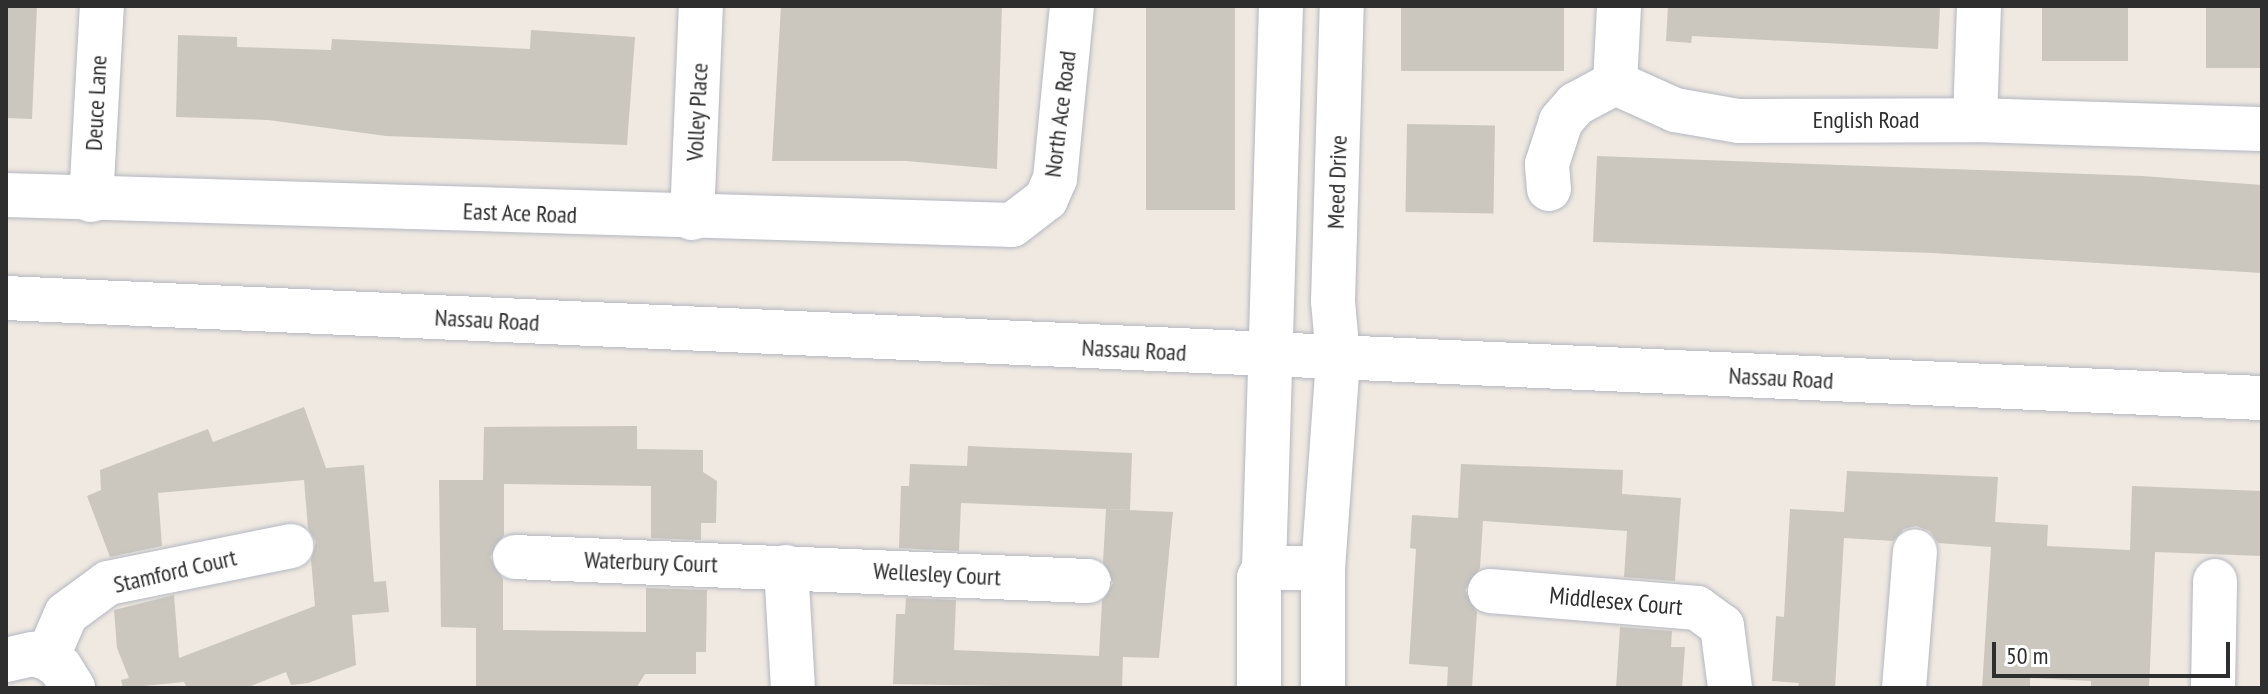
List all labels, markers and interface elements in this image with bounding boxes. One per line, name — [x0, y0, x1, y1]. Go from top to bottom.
street label: North Ace Road — [1038, 49, 1082, 179]
street label: Deuce Lane — [79, 54, 113, 152]
street label: Volley Place — [680, 62, 714, 162]
street label: English Road — [1813, 106, 1919, 134]
street label: Meed Drive — [1321, 135, 1353, 229]
street label: East Ace Road — [462, 197, 578, 229]
street label: Nassau Road — [434, 303, 540, 337]
street label: Nassau Road — [1081, 333, 1187, 367]
street label: Nassau Road — [1728, 361, 1834, 395]
street label: Stamford Court — [111, 543, 239, 599]
street label: Waterbury Court — [583, 545, 719, 579]
street label: Wellesley Court — [872, 556, 1002, 592]
street label: Middlesex Court — [1548, 581, 1684, 621]
scale bar — [1996, 626, 2234, 676]
text: 50 m — [2006, 640, 2048, 671]

